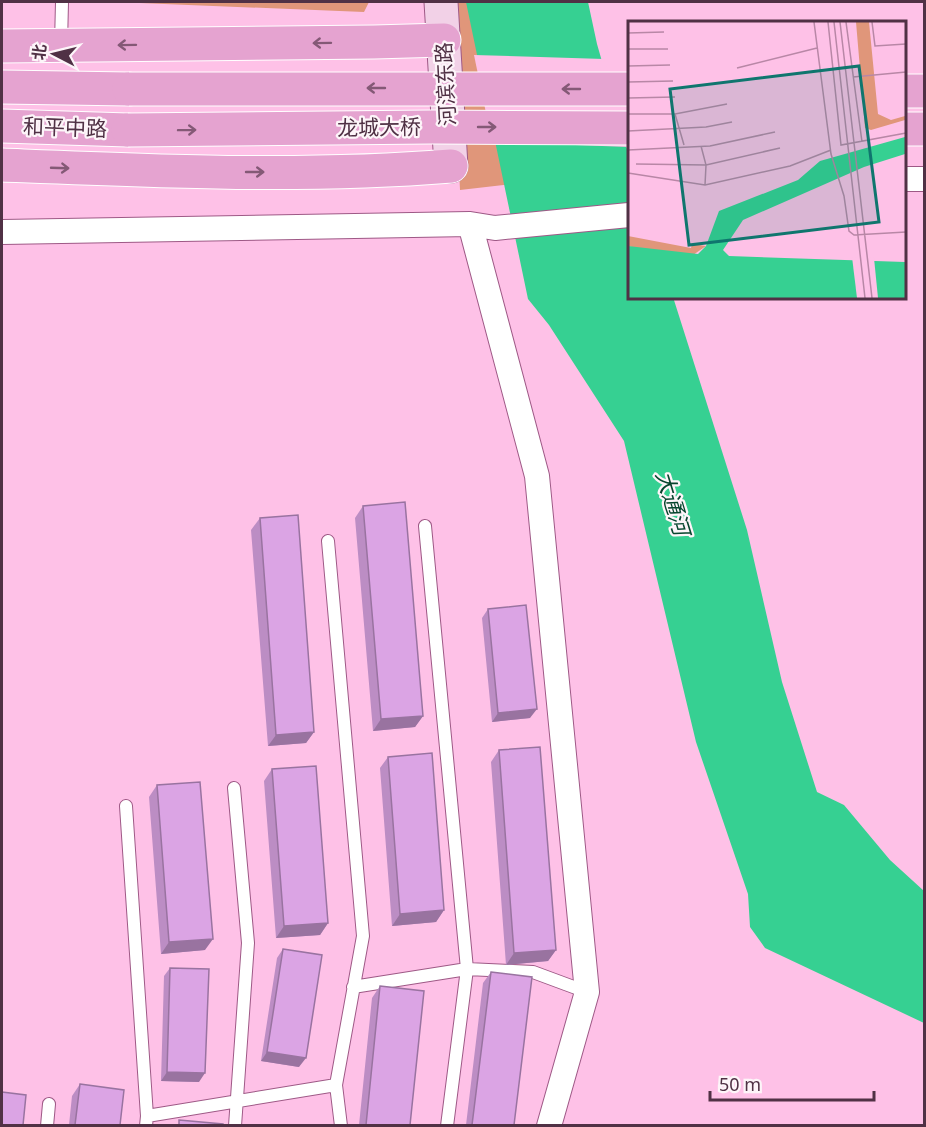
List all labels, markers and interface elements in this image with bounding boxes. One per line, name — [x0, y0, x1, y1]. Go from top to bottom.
inset map — [628, 21, 905, 298]
north arrow — [24, 24, 84, 84]
one-way arrow — [313, 37, 333, 49]
one-way arrow — [118, 39, 138, 51]
street label: 河滨东路 — [429, 41, 461, 127]
text: 北 — [27, 43, 51, 61]
one-way arrow — [366, 82, 386, 94]
one-way arrow — [561, 83, 581, 95]
street label: 和平中路 — [23, 112, 107, 142]
street label: 龙城大桥 — [337, 112, 421, 142]
one-way arrow — [476, 121, 496, 133]
one-way arrow — [176, 124, 196, 135]
one-way arrow — [49, 162, 69, 173]
one-way arrow — [244, 166, 264, 178]
water label: 大通河 — [650, 467, 699, 542]
scale bar — [710, 1064, 874, 1102]
text: 50 m — [719, 1072, 761, 1096]

